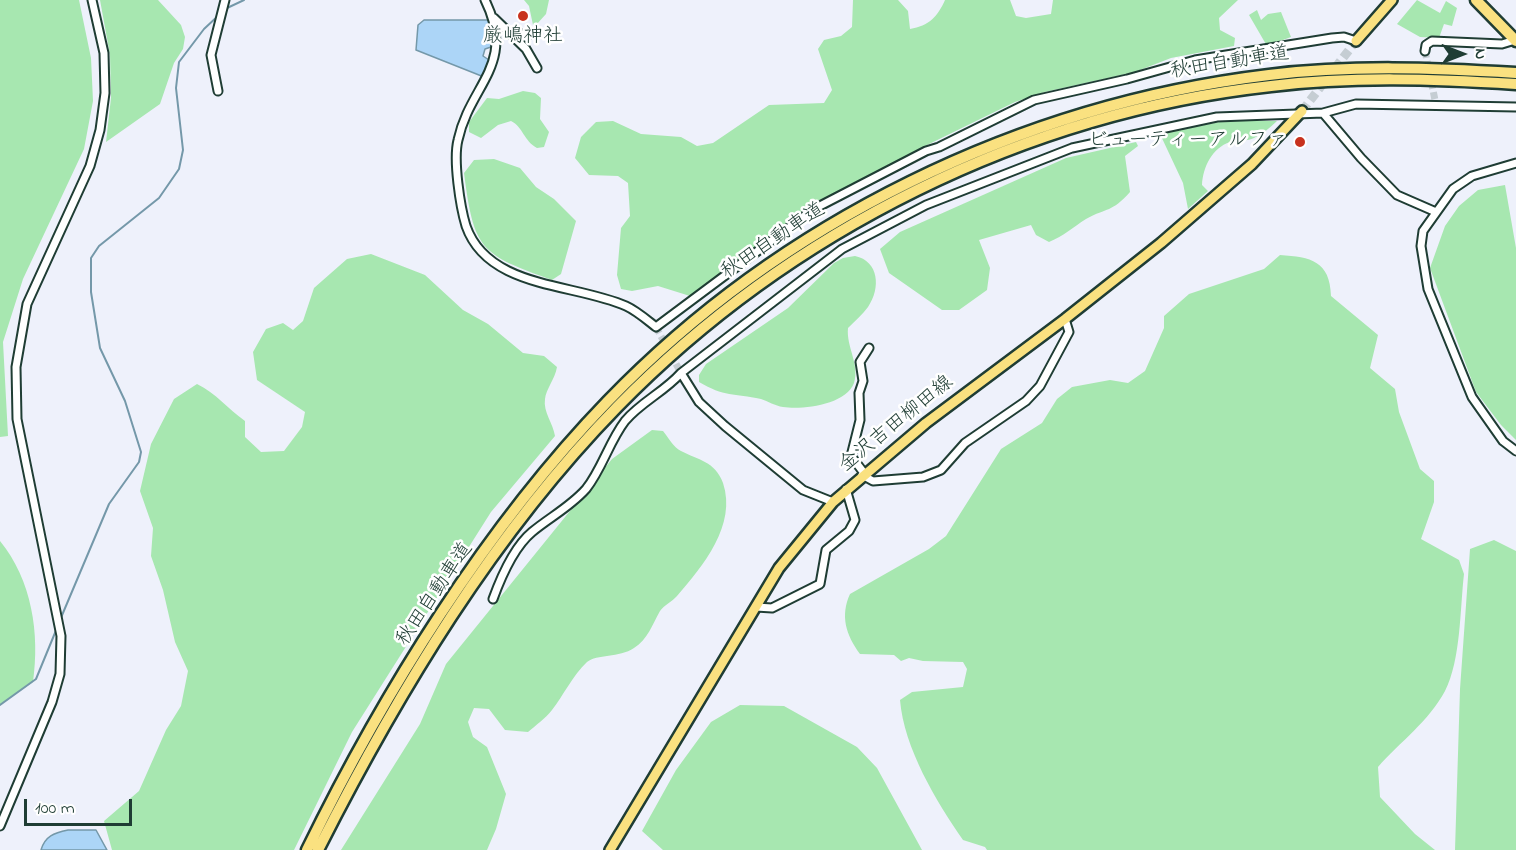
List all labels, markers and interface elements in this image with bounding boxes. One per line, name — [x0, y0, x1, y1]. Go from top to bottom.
marker: 厳嶋神社 — [516, 9, 530, 23]
north arrow — [1432, 24, 1492, 84]
place label: 厳嶋神社 — [483, 26, 563, 50]
street label: 秋田自動車道 — [1169, 43, 1291, 85]
text: N — [1468, 49, 1492, 59]
place label: ビューティーアルファ — [1088, 130, 1288, 154]
marker: ビューティーアルファ — [1293, 135, 1307, 149]
street label: 秋田自動車道 — [718, 199, 830, 285]
street label: 金沢吉田柳田線 — [835, 372, 959, 478]
street label: 秋田自動車道 — [393, 539, 479, 651]
scale bar — [27, 787, 135, 825]
text: 100 m — [35, 796, 75, 822]

